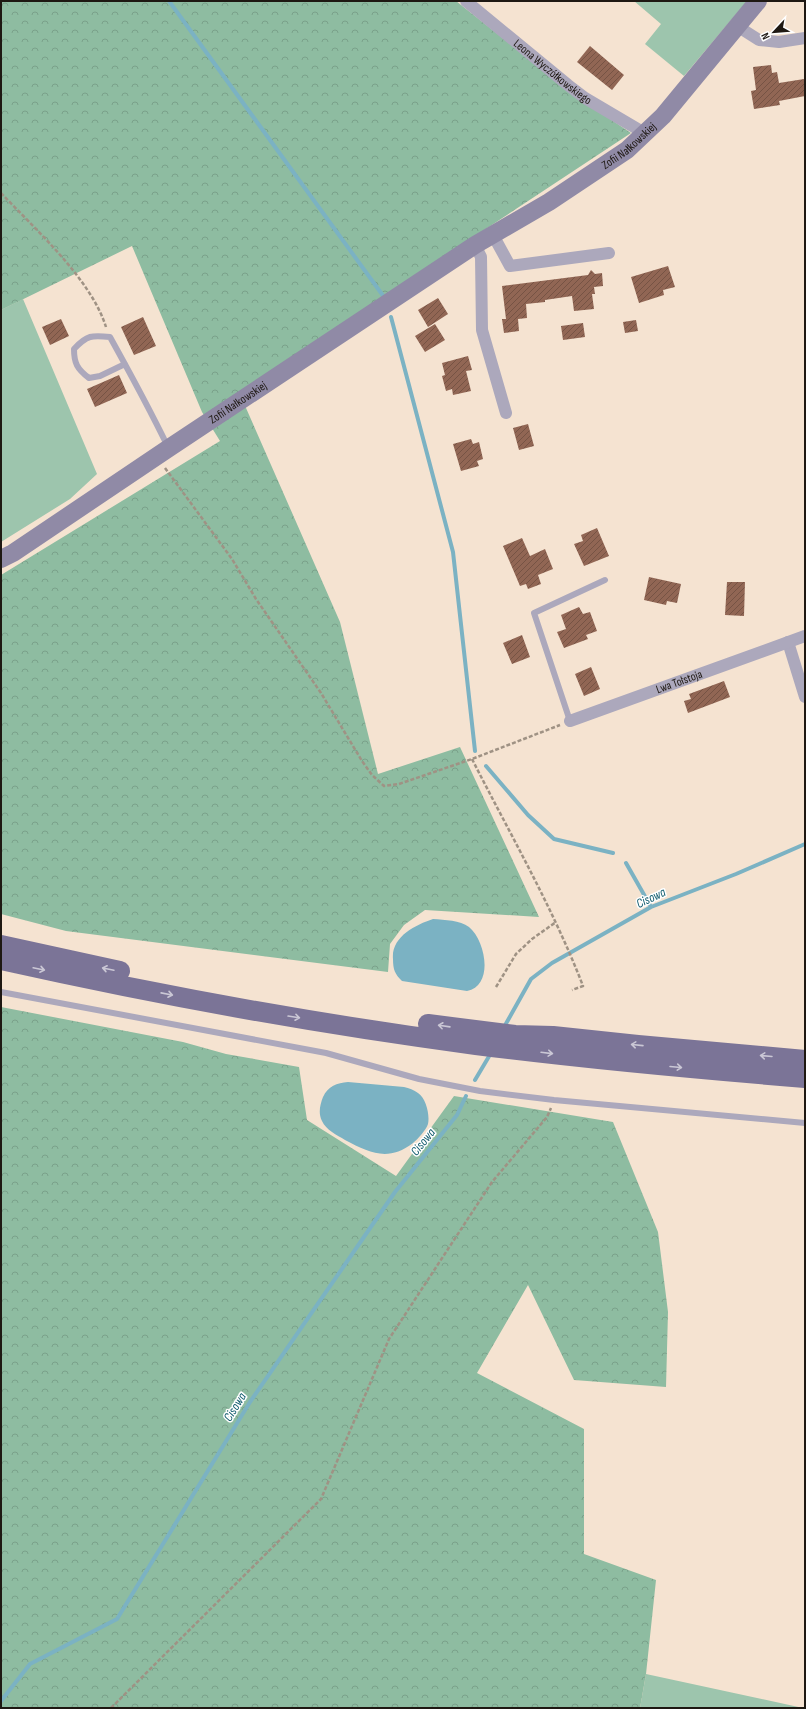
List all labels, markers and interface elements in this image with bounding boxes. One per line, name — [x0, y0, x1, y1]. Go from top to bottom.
north arrow — [754, 12, 794, 52]
text: N — [758, 31, 773, 42]
street label: Leona Wyczółkowskiego — [511, 36, 594, 108]
street label: Zofii Nałkowskiej — [599, 119, 659, 172]
street label: Zofii Nałkowskiej — [206, 378, 270, 427]
street label: Lwa Tołstoja — [654, 666, 705, 697]
water label: Cisowa — [634, 884, 669, 912]
one-way arrow — [102, 964, 115, 972]
one-way arrow — [32, 965, 45, 973]
one-way arrow — [160, 990, 173, 998]
one-way arrow — [288, 1013, 301, 1021]
one-way arrow — [437, 1022, 450, 1030]
one-way arrow — [631, 1041, 644, 1049]
one-way arrow — [540, 1049, 553, 1057]
one-way arrow — [760, 1053, 773, 1060]
one-way arrow — [669, 1063, 682, 1070]
water label: Cisowa — [407, 1124, 439, 1159]
water label: Cisowa — [220, 1389, 250, 1424]

